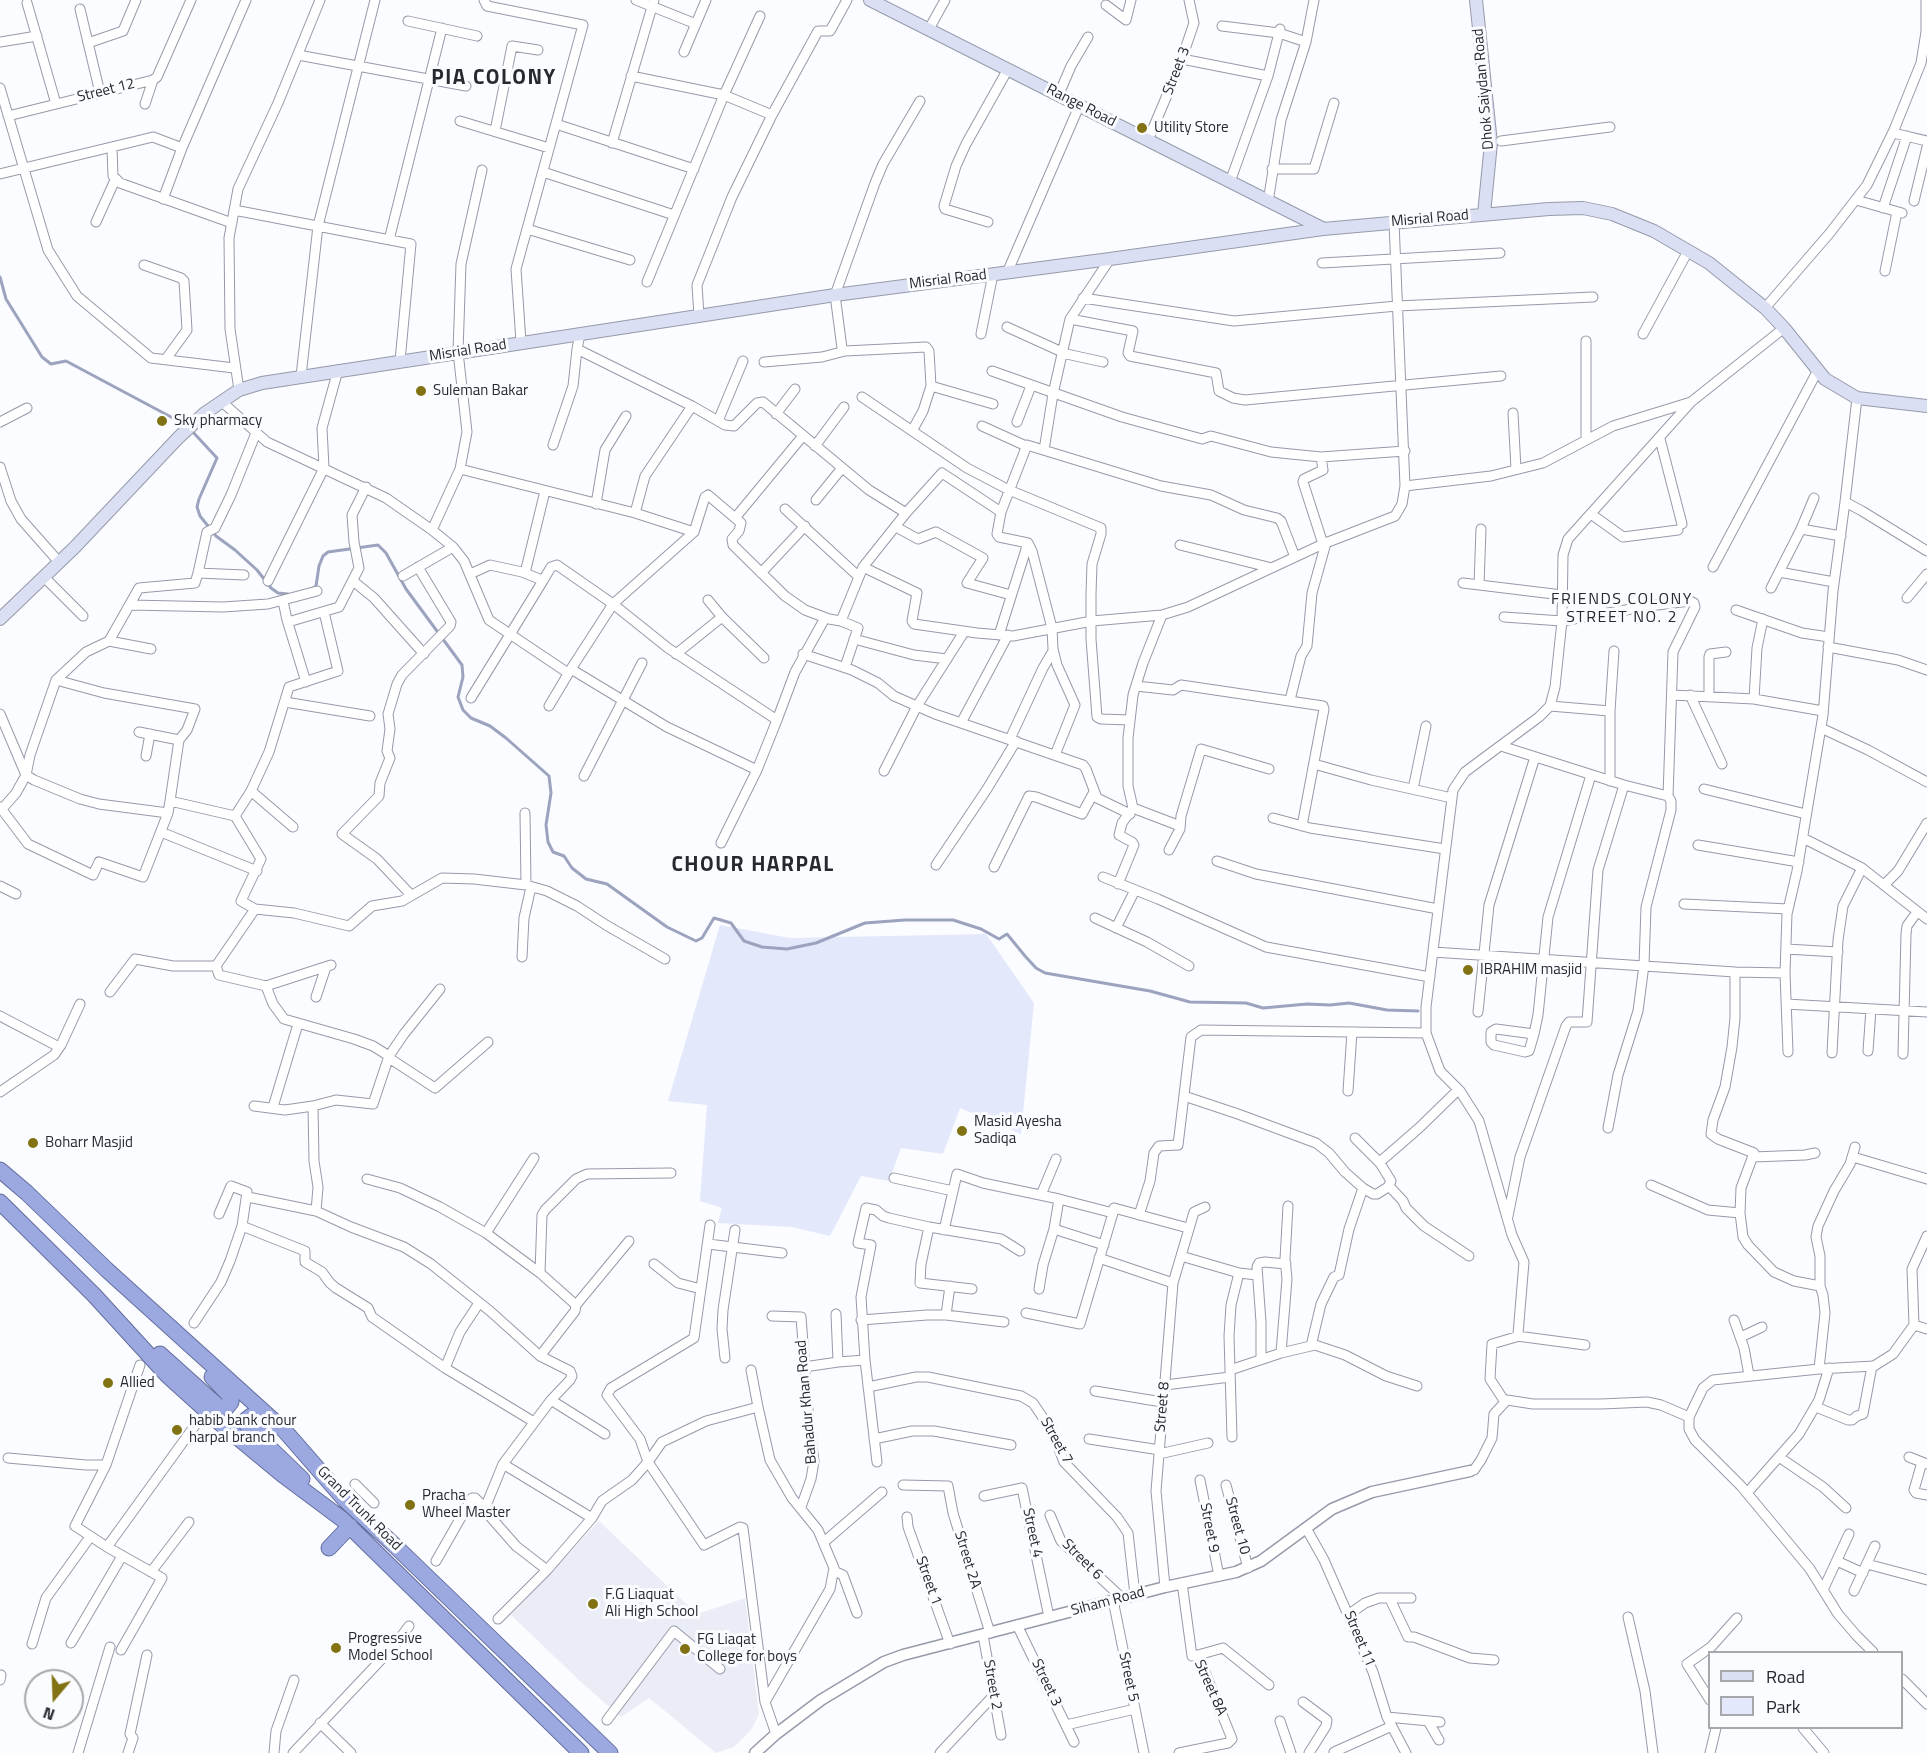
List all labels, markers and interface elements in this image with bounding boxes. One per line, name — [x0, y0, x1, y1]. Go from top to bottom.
street label: Dhok Saiydan Road — [1470, 28, 1498, 150]
street label: Street 3 — [1160, 44, 1194, 98]
district label: PIA COLONY — [431, 66, 557, 92]
street label: Street 12 — [75, 75, 137, 107]
street label: Range Road — [1043, 81, 1119, 131]
place label: Utility Store — [1154, 119, 1229, 137]
marker: Utility Store — [1135, 121, 1149, 135]
street label: Misrial Road — [1390, 207, 1470, 231]
street label: Misrial Road — [908, 266, 988, 294]
street label: Misrial Road — [428, 336, 508, 366]
place label: Suleman Bakar — [433, 382, 528, 400]
marker: Suleman Bakar — [414, 384, 428, 398]
place label: Sky pharmacy — [174, 412, 262, 430]
marker: Sky pharmacy — [155, 414, 169, 428]
district label: FRIENDS COLONY STREET NO. 2 — [1551, 590, 1693, 628]
district label: CHOUR HARPAL — [671, 853, 835, 879]
place label: IBRAHIM masjid — [1480, 961, 1582, 979]
marker: IBRAHIM masjid — [1461, 963, 1475, 977]
place label: Masid Ayesha Sadiqa — [974, 1113, 1062, 1148]
marker: Masid Ayesha Sadiqa — [955, 1124, 969, 1138]
place label: Boharr Masjid — [45, 1134, 133, 1152]
marker: Boharr Masjid — [26, 1136, 40, 1150]
street label: Bahadur Khan Road — [793, 1339, 821, 1465]
place label: Allied — [120, 1374, 155, 1392]
marker: Allied — [101, 1376, 115, 1390]
street label: Street 8 — [1152, 1381, 1174, 1433]
place label: habib bank chour harpal branch — [189, 1412, 297, 1447]
street label: Street 7 — [1036, 1415, 1076, 1467]
marker: habib bank chour harpal branch — [170, 1423, 184, 1437]
street label: Grand Trunk Road — [313, 1463, 405, 1555]
place label: Pracha Wheel Master — [422, 1487, 510, 1522]
street label: Street 10 — [1221, 1495, 1253, 1557]
marker: Pracha Wheel Master — [403, 1498, 417, 1512]
street label: Street 9 — [1195, 1502, 1223, 1554]
street label: Street 4 — [1018, 1506, 1046, 1560]
street label: Street 2A — [950, 1529, 984, 1591]
street label: Street 6 — [1058, 1536, 1106, 1584]
street label: Street 1 — [911, 1554, 945, 1608]
street label: Siham Road — [1069, 1584, 1147, 1620]
place label: F.G Liaquat Ali High School — [605, 1586, 698, 1621]
marker: F.G Liaquat Ali High School — [586, 1597, 600, 1611]
street label: Street 11 — [1339, 1608, 1379, 1670]
place label: Progressive Model School — [348, 1630, 433, 1665]
place label: FG Liaqat College for boys — [697, 1631, 797, 1666]
marker: Progressive Model School — [329, 1641, 343, 1655]
marker: FG Liaqat College for boys — [678, 1642, 692, 1656]
street label: Street 5 — [1114, 1650, 1142, 1704]
legend — [1708, 1651, 1903, 1729]
street label: Street 3 — [1027, 1656, 1065, 1710]
street label: Street 8A — [1190, 1657, 1230, 1719]
street label: Street 2 — [979, 1659, 1005, 1711]
text: Road — [1766, 1663, 1805, 1690]
north arrow — [24, 1669, 84, 1729]
text: Park — [1766, 1693, 1800, 1720]
text: N — [40, 1701, 58, 1727]

